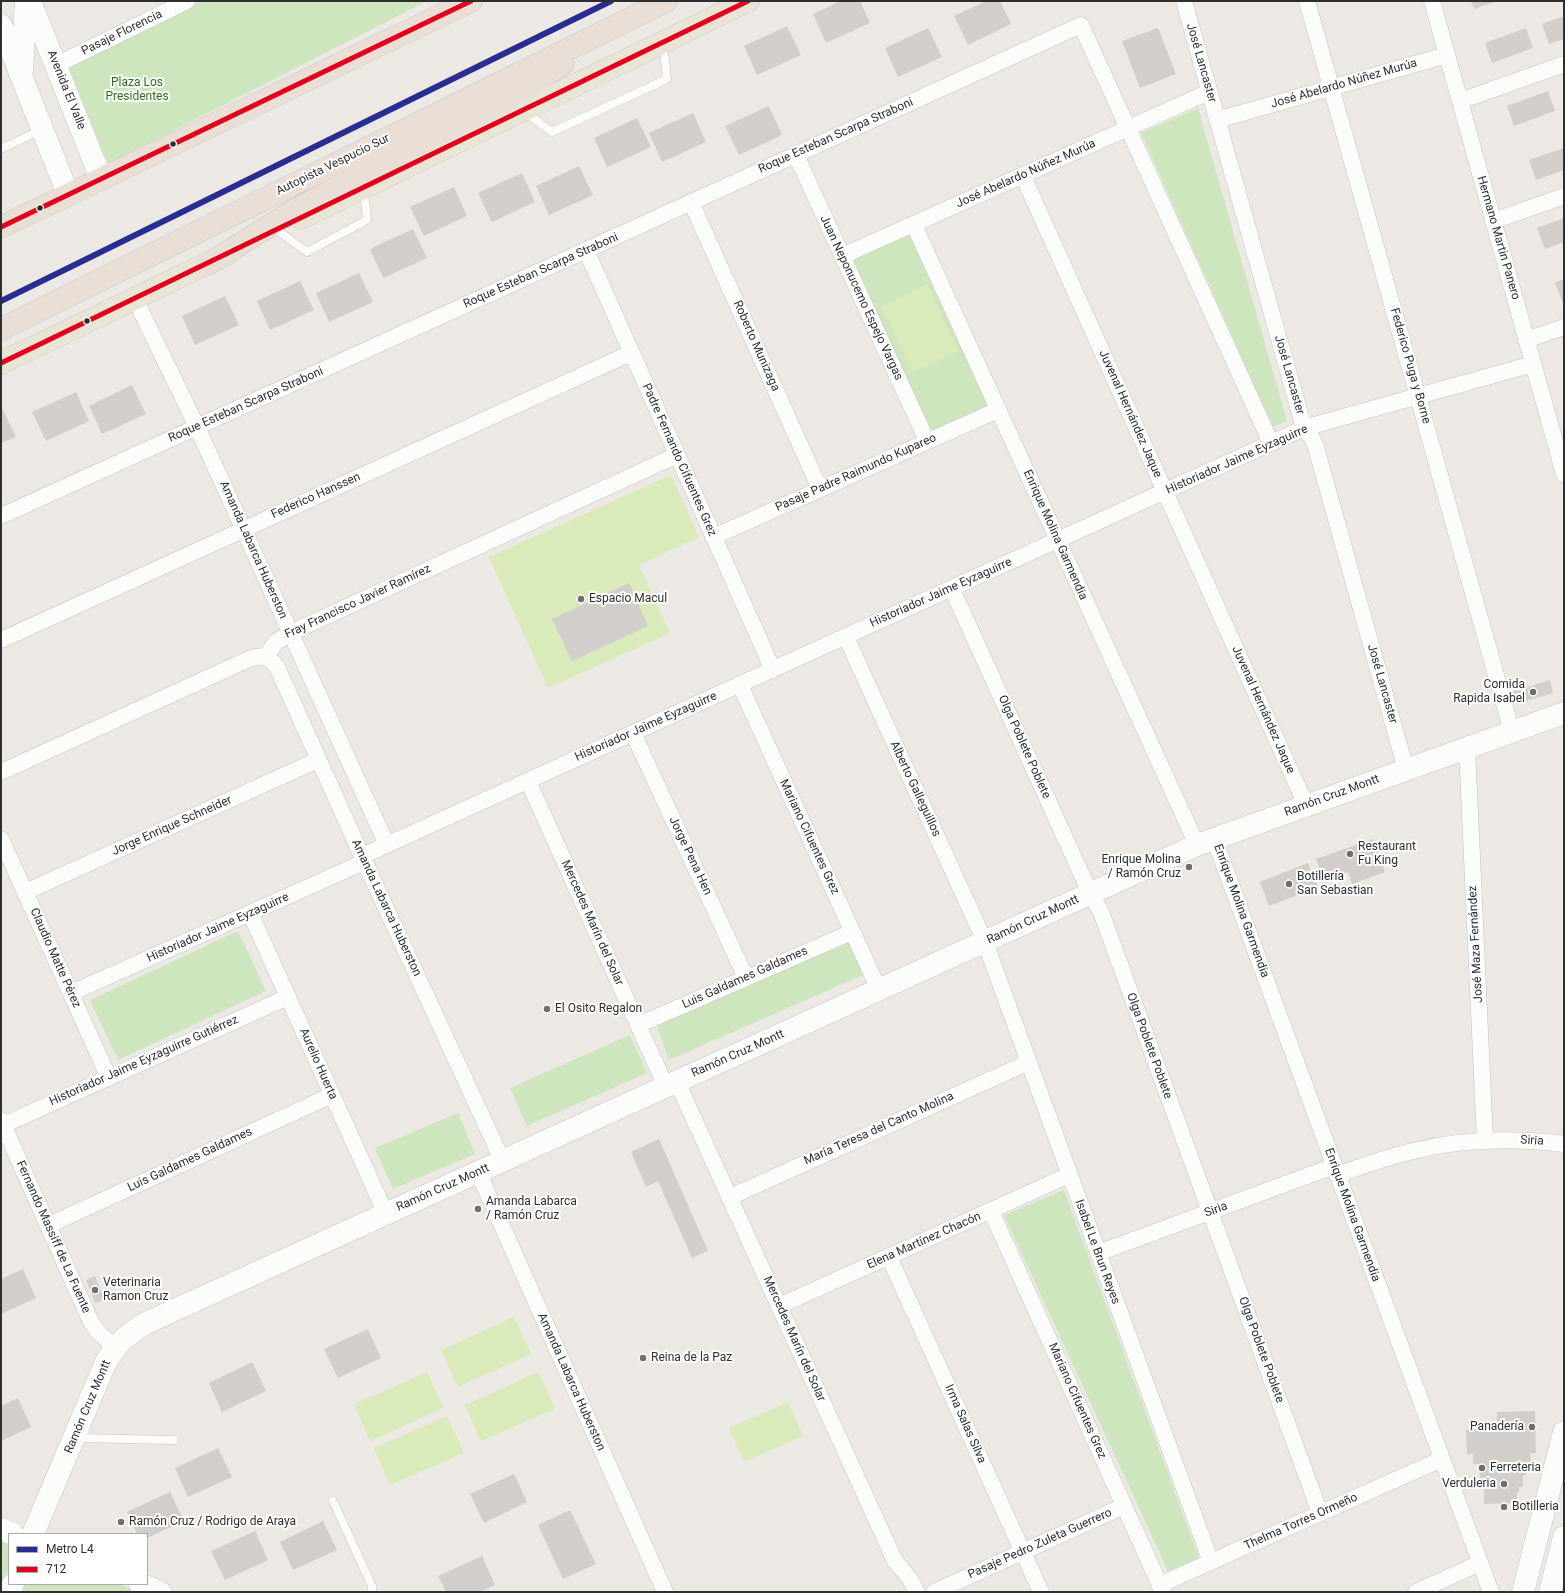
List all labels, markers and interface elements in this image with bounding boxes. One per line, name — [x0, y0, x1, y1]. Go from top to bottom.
street label: Pasaje Florencia — [79, 7, 165, 59]
street label: José Lancaster — [1183, 22, 1219, 104]
street label: Avenida El Valle — [44, 48, 88, 132]
street label: José Abelardo Núñez Murúa — [1269, 56, 1419, 112]
park label: Plaza Los Presidentes — [105, 76, 169, 104]
street label: Roque Esteban Scarpa Straboni — [756, 95, 916, 177]
street label: Autopista Vespucio Sur — [274, 131, 392, 199]
street label: José Abelardo Núñez Murúa — [954, 137, 1098, 211]
unlabelled marker — [168, 139, 178, 149]
street label: Hermano Martin Panero — [1473, 174, 1523, 302]
unlabelled marker — [35, 203, 45, 213]
street label: Juan Neponucemo Espejo Vargas — [816, 213, 906, 383]
street label: Roque Esteban Scarpa Straboni — [461, 230, 621, 312]
street label: Roberto Munizaga — [730, 298, 782, 394]
street label: Federico Puga y Borne — [1387, 307, 1433, 425]
unlabelled marker — [82, 316, 92, 326]
street label: José Lancaster — [1271, 334, 1307, 416]
street label: Juvenal Hernández Jaque — [1095, 348, 1165, 480]
street label: Roque Esteban Scarpa Straboni — [166, 364, 326, 446]
street label: Padre Fernando Cifuentes Grez — [639, 381, 719, 539]
street label: Historiador Jaime Eyzaguirre — [1164, 422, 1310, 498]
street label: Pasaje Padre Raimundo Kupareo — [773, 431, 939, 515]
street label: Enrique Molina Garmendia — [1020, 468, 1090, 602]
street label: Federico Hanssen — [269, 470, 363, 522]
street label: Amanda Labarca Huberston — [216, 479, 290, 621]
street label: Historiador Jaime Eyzaguirre — [868, 555, 1014, 631]
street label: Fray Francisco Javier Ramírez — [283, 562, 433, 642]
place label: Espacio Macul — [589, 592, 667, 606]
marker: Espacio Macul — [576, 594, 586, 604]
street label: José Lancaster — [1364, 643, 1400, 725]
street label: Juvenal Hernández Jaque — [1228, 644, 1298, 776]
place label: Comida Rapida Isabel — [1453, 678, 1525, 706]
marker: Comida Rapida Isabel — [1528, 687, 1538, 697]
street label: Historiador Jaime Eyzaguirre — [573, 689, 719, 765]
street label: Olga Poblete Poblete — [995, 693, 1053, 801]
street label: Alberto Galleguillos — [887, 739, 943, 839]
street label: Ramón Cruz Montt — [1282, 772, 1382, 820]
street label: Mariano Cifuentes Grez — [776, 777, 842, 897]
street label: Jorge Enrique Schneider — [110, 793, 234, 859]
street label: Jorge Pena Hen — [666, 814, 714, 898]
street label: Amanda Labarca Huberston — [348, 837, 424, 979]
place label: Restaurant Fu King — [1358, 840, 1416, 868]
street label: Enrique Molina Garmendia — [1210, 842, 1272, 980]
marker: Restaurant Fu King — [1345, 849, 1355, 859]
place label: Enrique Molina / Ramón Cruz — [1101, 853, 1181, 881]
street label: Mercedes Marín del Solar — [558, 858, 626, 988]
marker: Enrique Molina / Ramón Cruz — [1184, 862, 1194, 872]
place label: Botillería San Sebastian — [1297, 870, 1373, 898]
marker: Botillería San Sebastian — [1284, 879, 1294, 889]
street label: José Maza Fernández — [1466, 885, 1486, 1003]
street label: Historiador Jaime Eyzaguirre — [145, 890, 291, 966]
street label: Ramón Cruz Montt — [985, 892, 1081, 948]
street label: Claudio Matte Pérez — [27, 906, 83, 1010]
street label: Luis Galdames Galdames — [680, 944, 810, 1012]
street label: Olga Poblete Poblete — [1123, 991, 1175, 1101]
place label: El Osito Regalon — [555, 1002, 642, 1016]
marker: El Osito Regalon — [542, 1004, 552, 1014]
street label: Historiador Jaime Eyzaguirre Gutiérrez — [47, 1013, 241, 1109]
street label: Aurelio Huerta — [296, 1026, 340, 1102]
street label: Ramón Cruz Montt — [689, 1027, 787, 1081]
street label: María Teresa del Canto Molina — [802, 1089, 956, 1169]
street label: Luis Galdames Galdames — [125, 1125, 255, 1195]
street label: Siria — [1520, 1133, 1544, 1149]
street label: Enrique Molina Garmendia — [1321, 1146, 1383, 1284]
street label: Fernando Massiff de La Fuente — [13, 1159, 93, 1315]
street label: Ramón Cruz Montt — [394, 1161, 492, 1215]
place label: Amanda Labarca / Ramón Cruz — [486, 1195, 577, 1223]
street label: Isabel Le Brun Reyes — [1071, 1198, 1123, 1306]
street label: Siria — [1202, 1199, 1230, 1221]
marker: Amanda Labarca / Ramón Cruz — [473, 1204, 483, 1214]
street label: Elena Martínez Chacón — [865, 1209, 983, 1273]
street label: Mercedes Marín del Solar — [760, 1274, 828, 1404]
place label: Veterinaria Ramon Cruz — [103, 1276, 168, 1304]
marker: Veterinaria Ramon Cruz — [90, 1285, 100, 1295]
street label: Olga Poblete Poblete — [1235, 1295, 1287, 1405]
street label: Amanda Labarca Huberston — [534, 1311, 608, 1453]
street label: Mariano Cifuentes Grez — [1045, 1341, 1109, 1461]
place label: Reina de la Paz — [651, 1351, 732, 1365]
marker: Reina de la Paz — [638, 1353, 648, 1363]
street label: Ramón Cruz Montt — [62, 1358, 114, 1456]
street label: Irma Salas Silva — [941, 1382, 989, 1466]
place label: Panadería — [1470, 1420, 1524, 1434]
marker: Panadería — [1527, 1422, 1537, 1432]
place label: Ferreteria — [1490, 1461, 1541, 1475]
marker: Ferreteria — [1477, 1463, 1487, 1473]
place label: Verduleria — [1442, 1477, 1496, 1491]
marker: Verduleria — [1499, 1479, 1509, 1489]
street label: Thelma Torres Ormeño — [1242, 1490, 1360, 1554]
place label: Botilleria — [1512, 1500, 1559, 1514]
marker: Botilleria — [1499, 1502, 1509, 1512]
street label: Pasaje Pedro Zuleta Guerrero — [966, 1506, 1114, 1582]
place label: Ramón Cruz / Rodrigo de Araya — [129, 1515, 296, 1529]
marker: Ramón Cruz / Rodrigo de Araya — [116, 1517, 126, 1527]
legend — [8, 1533, 148, 1585]
text: Metro L4 — [46, 1542, 94, 1556]
text: 712 — [46, 1562, 66, 1576]

